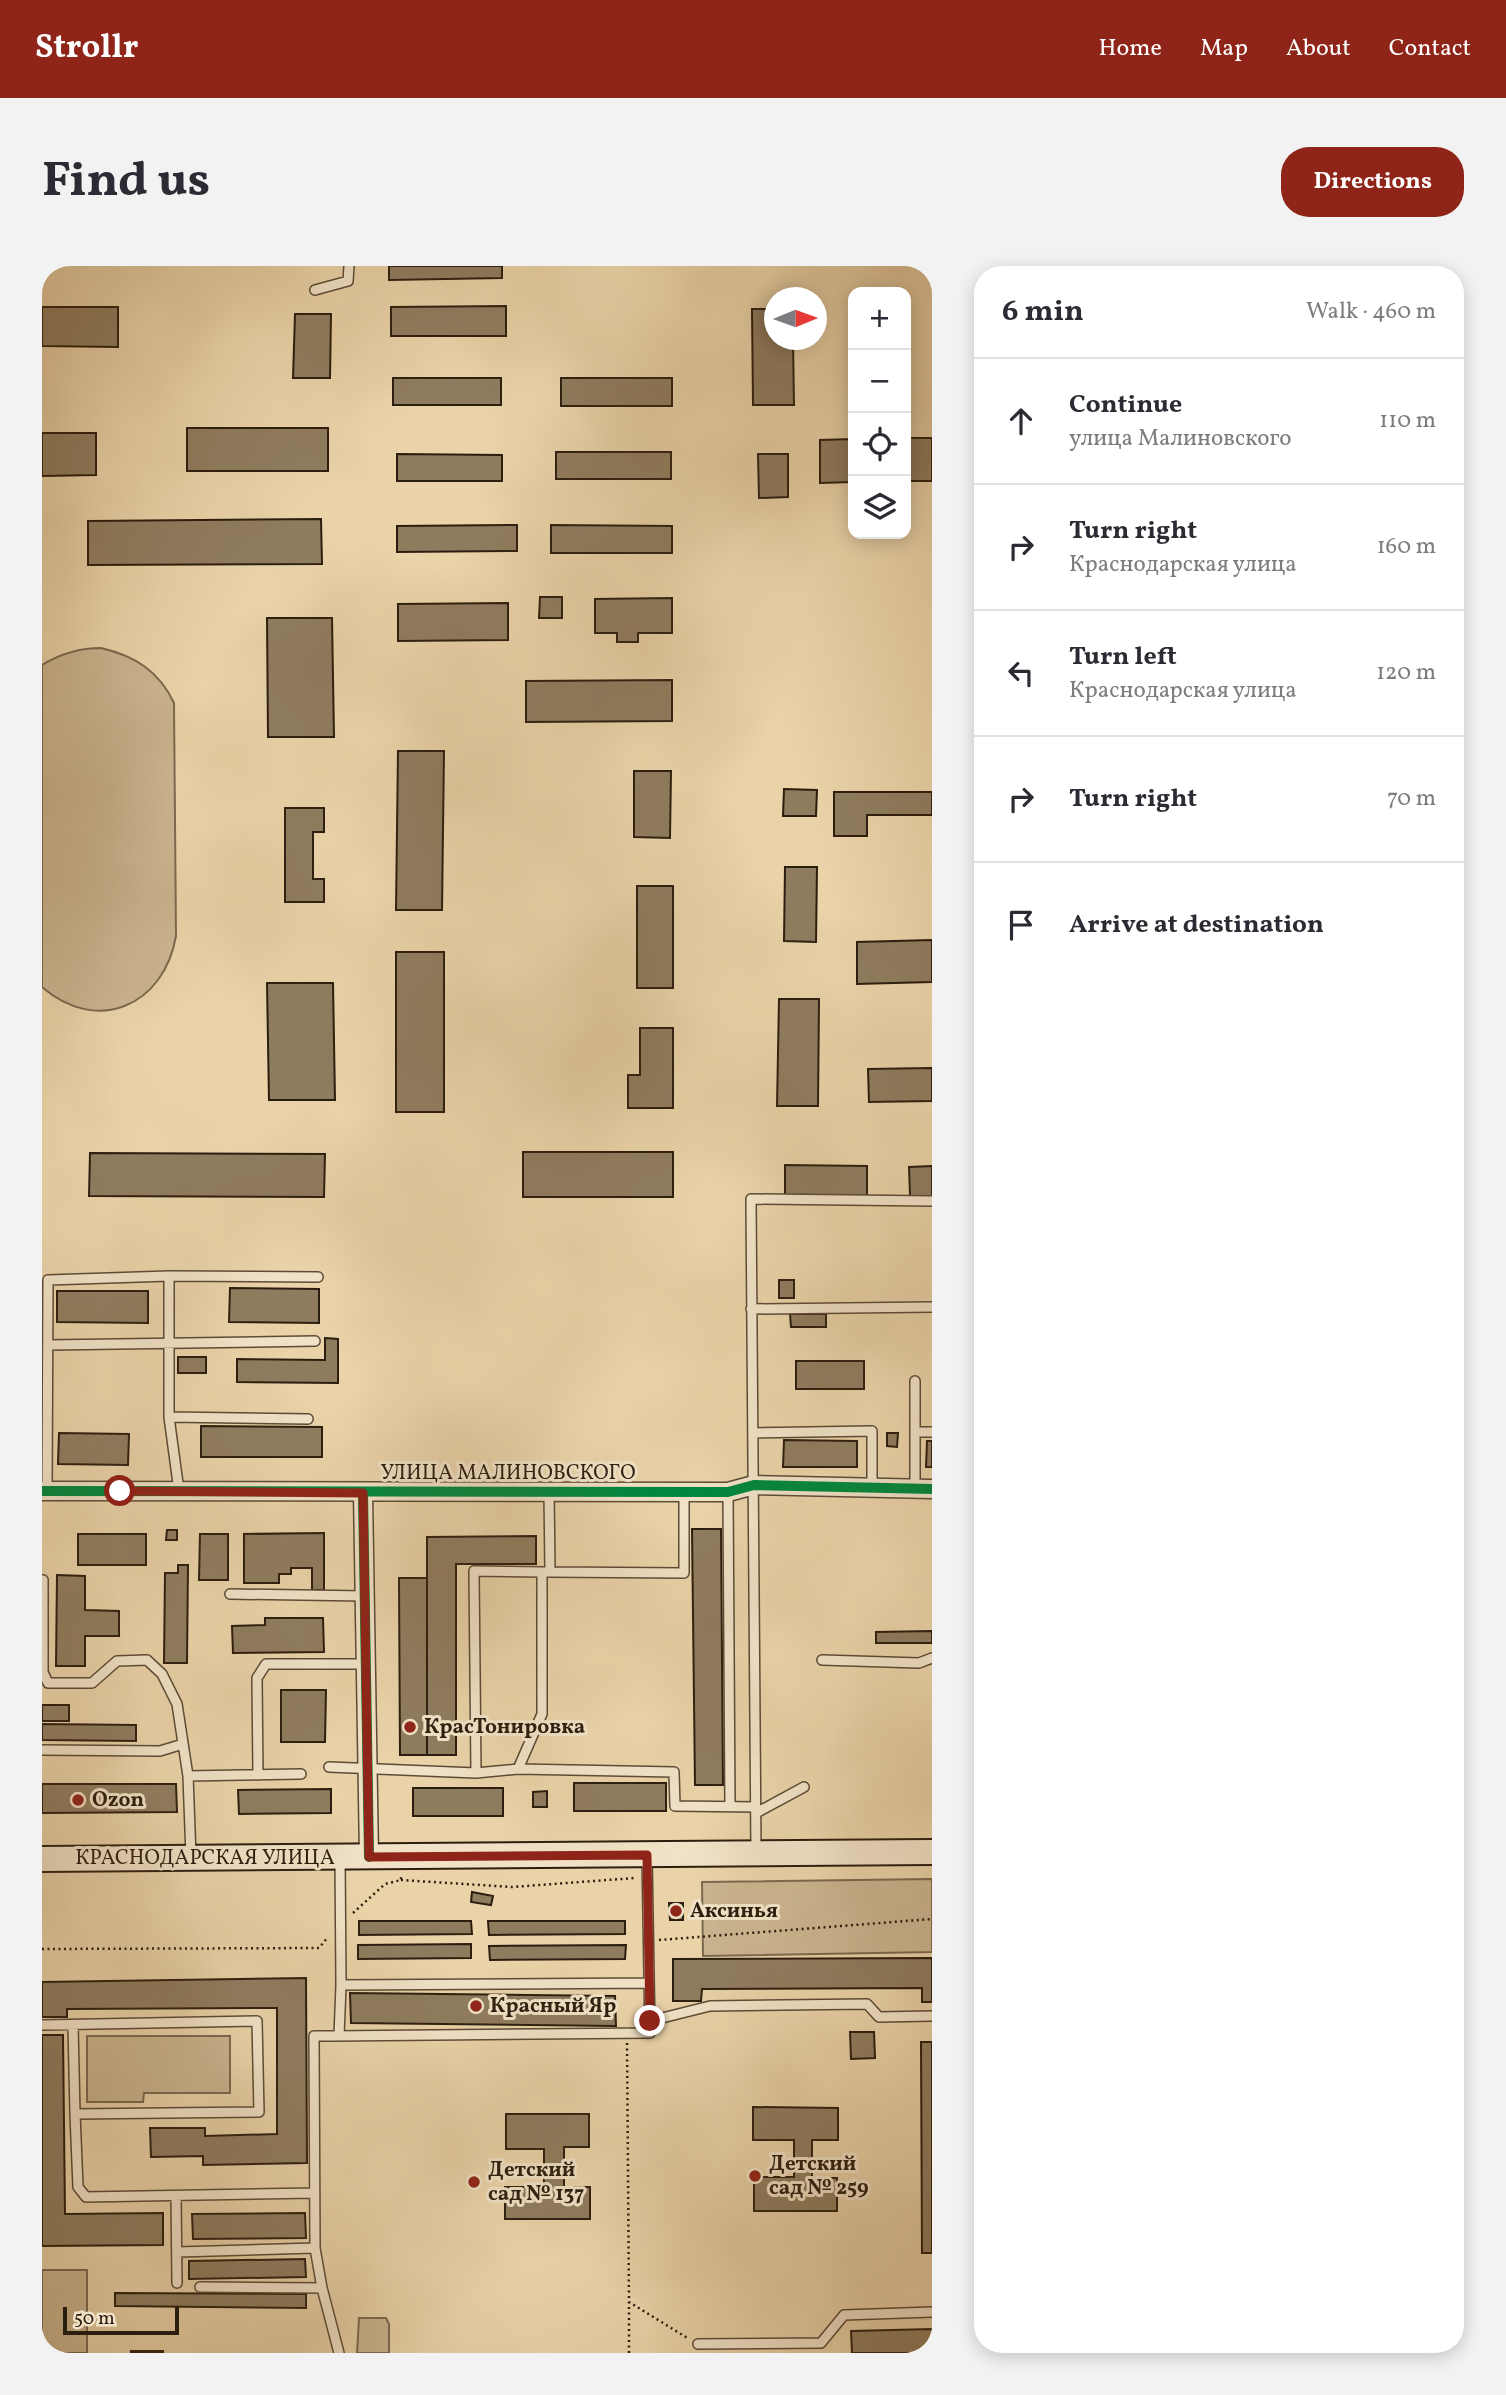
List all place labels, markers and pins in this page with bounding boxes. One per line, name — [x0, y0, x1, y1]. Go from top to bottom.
place label: КрасТонировка — [424, 1713, 585, 1742]
marker: КрасТонировка — [402, 1719, 418, 1735]
place label: Ozon — [92, 1786, 144, 1815]
marker: Ozon — [70, 1792, 86, 1808]
place label: Аксинья — [690, 1897, 778, 1926]
marker: Аксинья — [668, 1903, 684, 1919]
place label: Красный Яр — [490, 1992, 616, 2021]
marker: Красный Яр — [468, 1998, 484, 2014]
place label: Детский сад № 259 — [769, 2150, 869, 2203]
place label: Детский сад № 137 — [488, 2156, 584, 2209]
marker: Детский сад № 259 — [747, 2168, 763, 2184]
marker: Детский сад № 137 — [466, 2174, 482, 2190]

